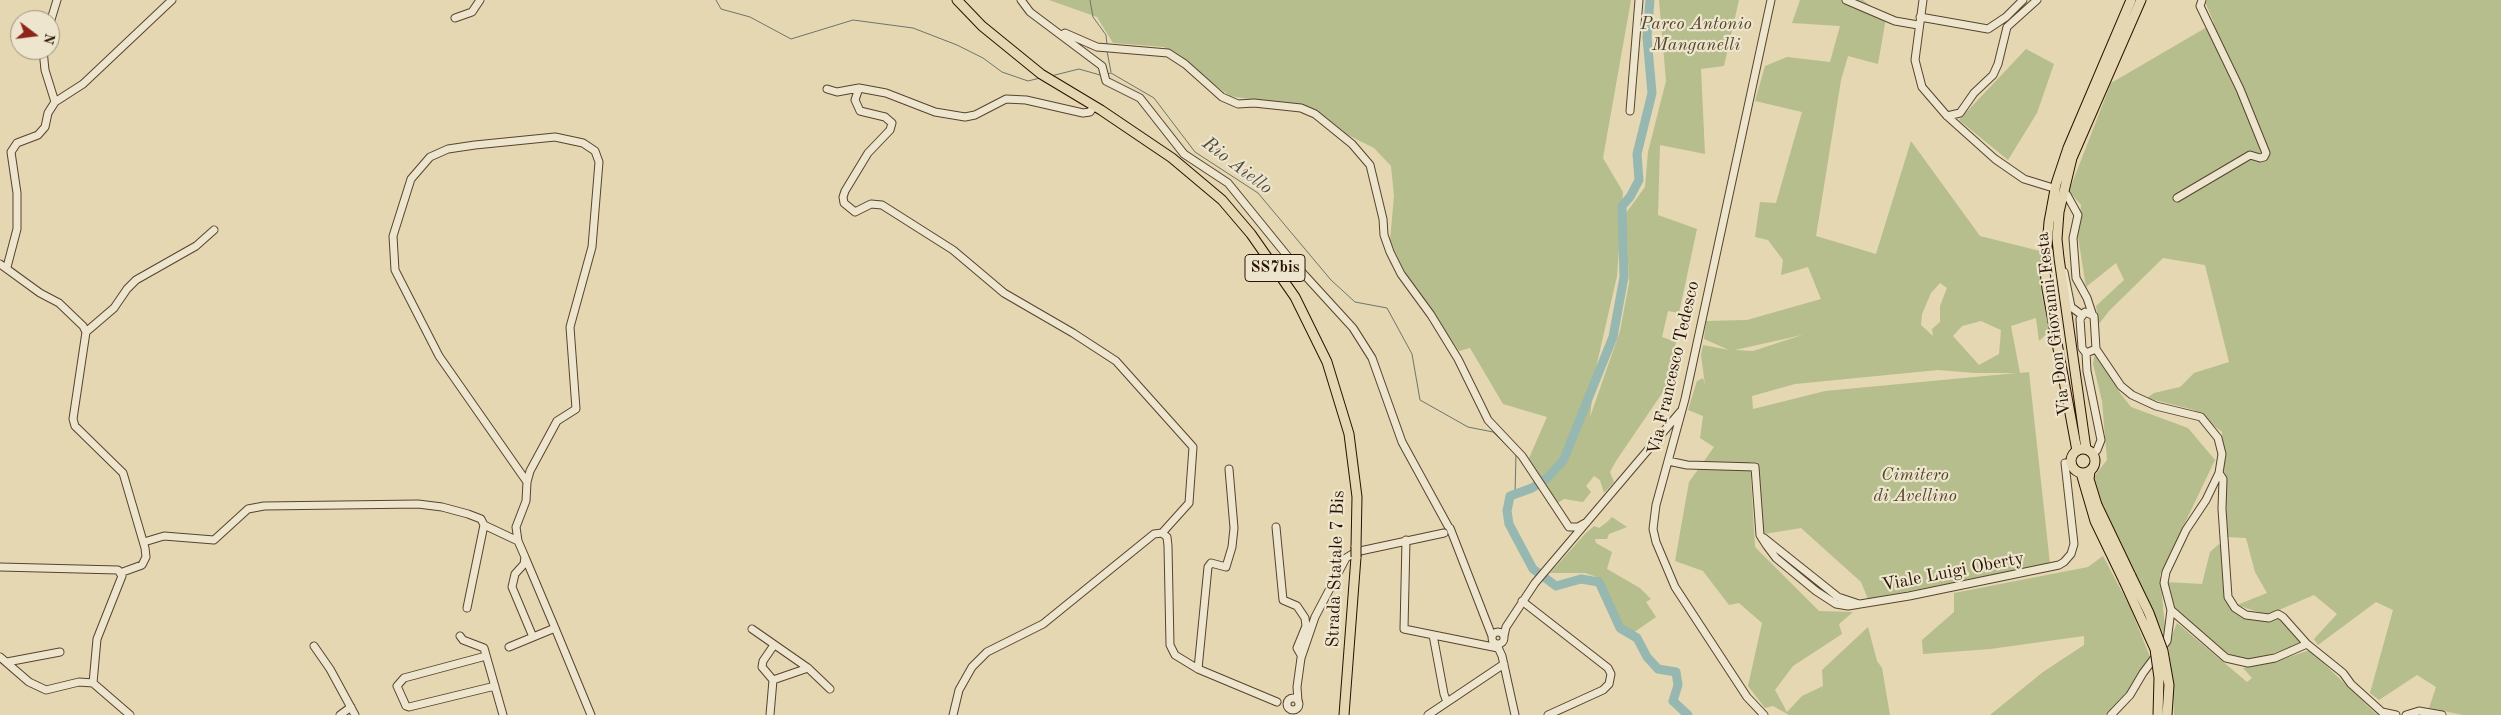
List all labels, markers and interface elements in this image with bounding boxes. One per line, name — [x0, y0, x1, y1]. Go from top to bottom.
north arrow — [10, 10, 60, 60]
park label: Parco Antonio Manganelli — [1640, 13, 1752, 56]
text: N — [40, 32, 57, 46]
water label: Rio Aiello — [1197, 132, 1277, 200]
street label: Via Don Giovanni Festa — [2032, 231, 2076, 417]
road number: SS7bis — [1245, 254, 1305, 282]
street label: Via Francesco Tedesco — [1643, 279, 1705, 457]
park label: Cimitero di Avellino — [1873, 464, 1957, 506]
street label: Strada Statale 7 Bis — [1322, 490, 1350, 648]
street label: Viale Luigi Oberty — [1880, 548, 2026, 596]

